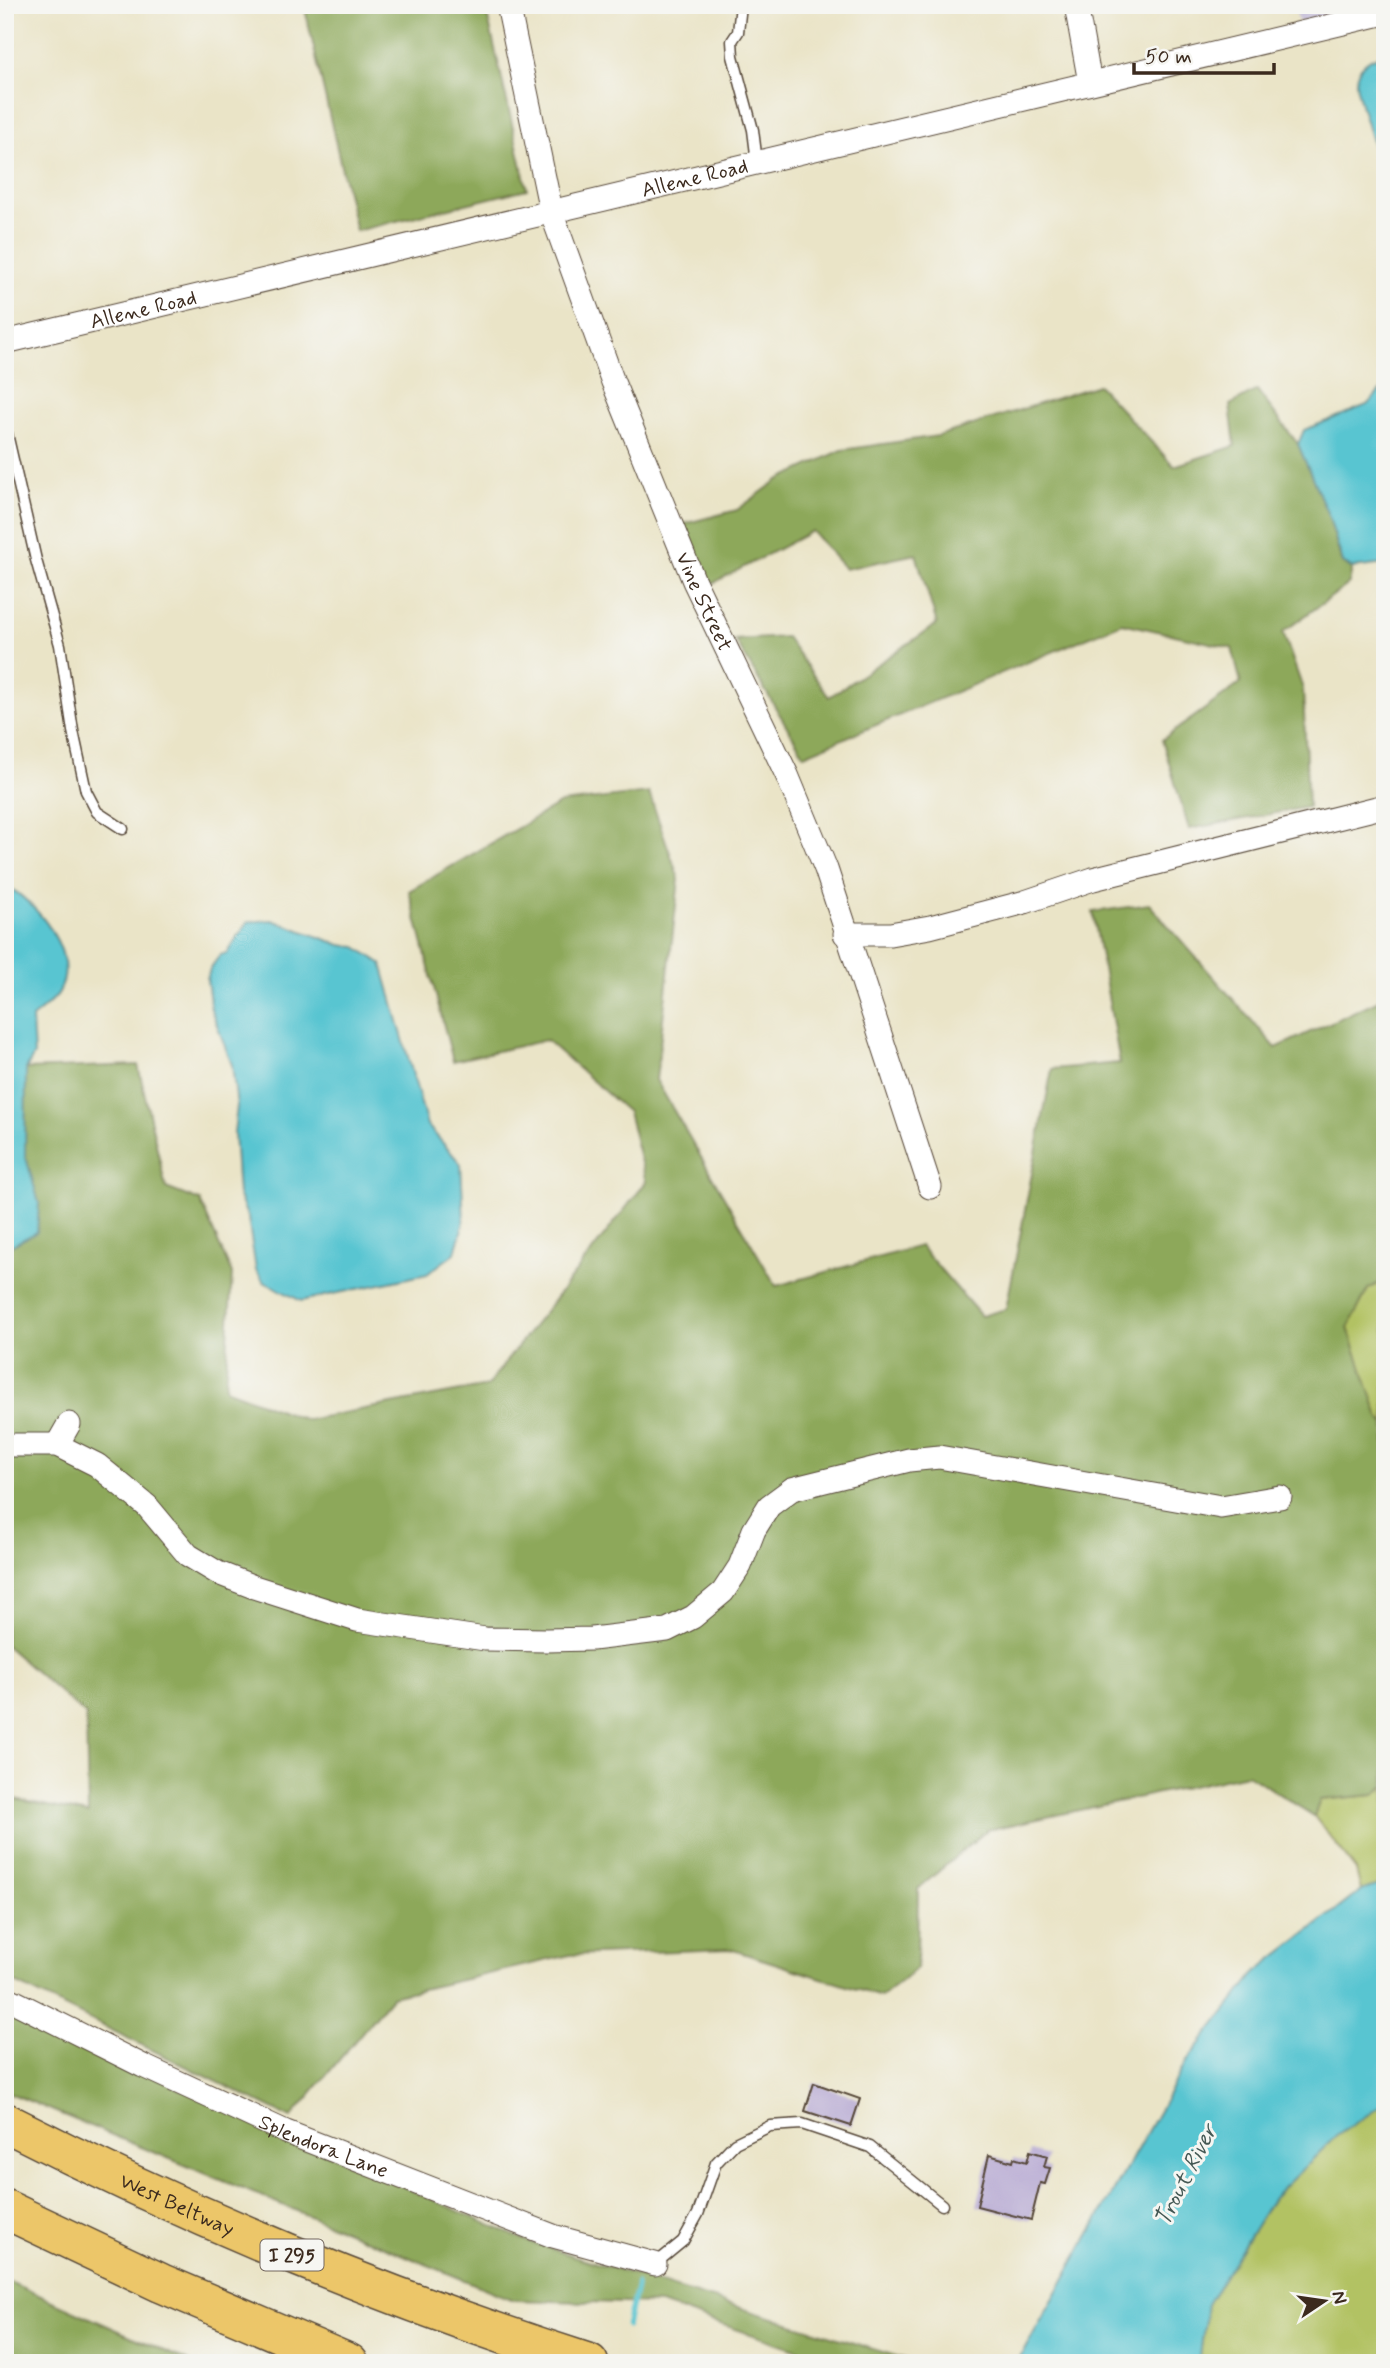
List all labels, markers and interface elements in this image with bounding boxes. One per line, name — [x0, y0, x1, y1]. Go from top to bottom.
scale bar — [1134, 32, 1274, 76]
text: 50 m — [1145, 43, 1192, 71]
street label: Allene Road — [639, 152, 751, 205]
street label: Allene Road — [87, 284, 199, 336]
street label: Vine Street — [669, 548, 739, 656]
street label: Splendora Lane — [254, 2108, 392, 2185]
water label: Trout River — [1148, 2118, 1226, 2232]
street label: West Beltway — [115, 2167, 239, 2243]
road number: I 295 — [260, 2240, 324, 2270]
north arrow — [1288, 2266, 1358, 2336]
text: N — [1325, 2289, 1353, 2306]

